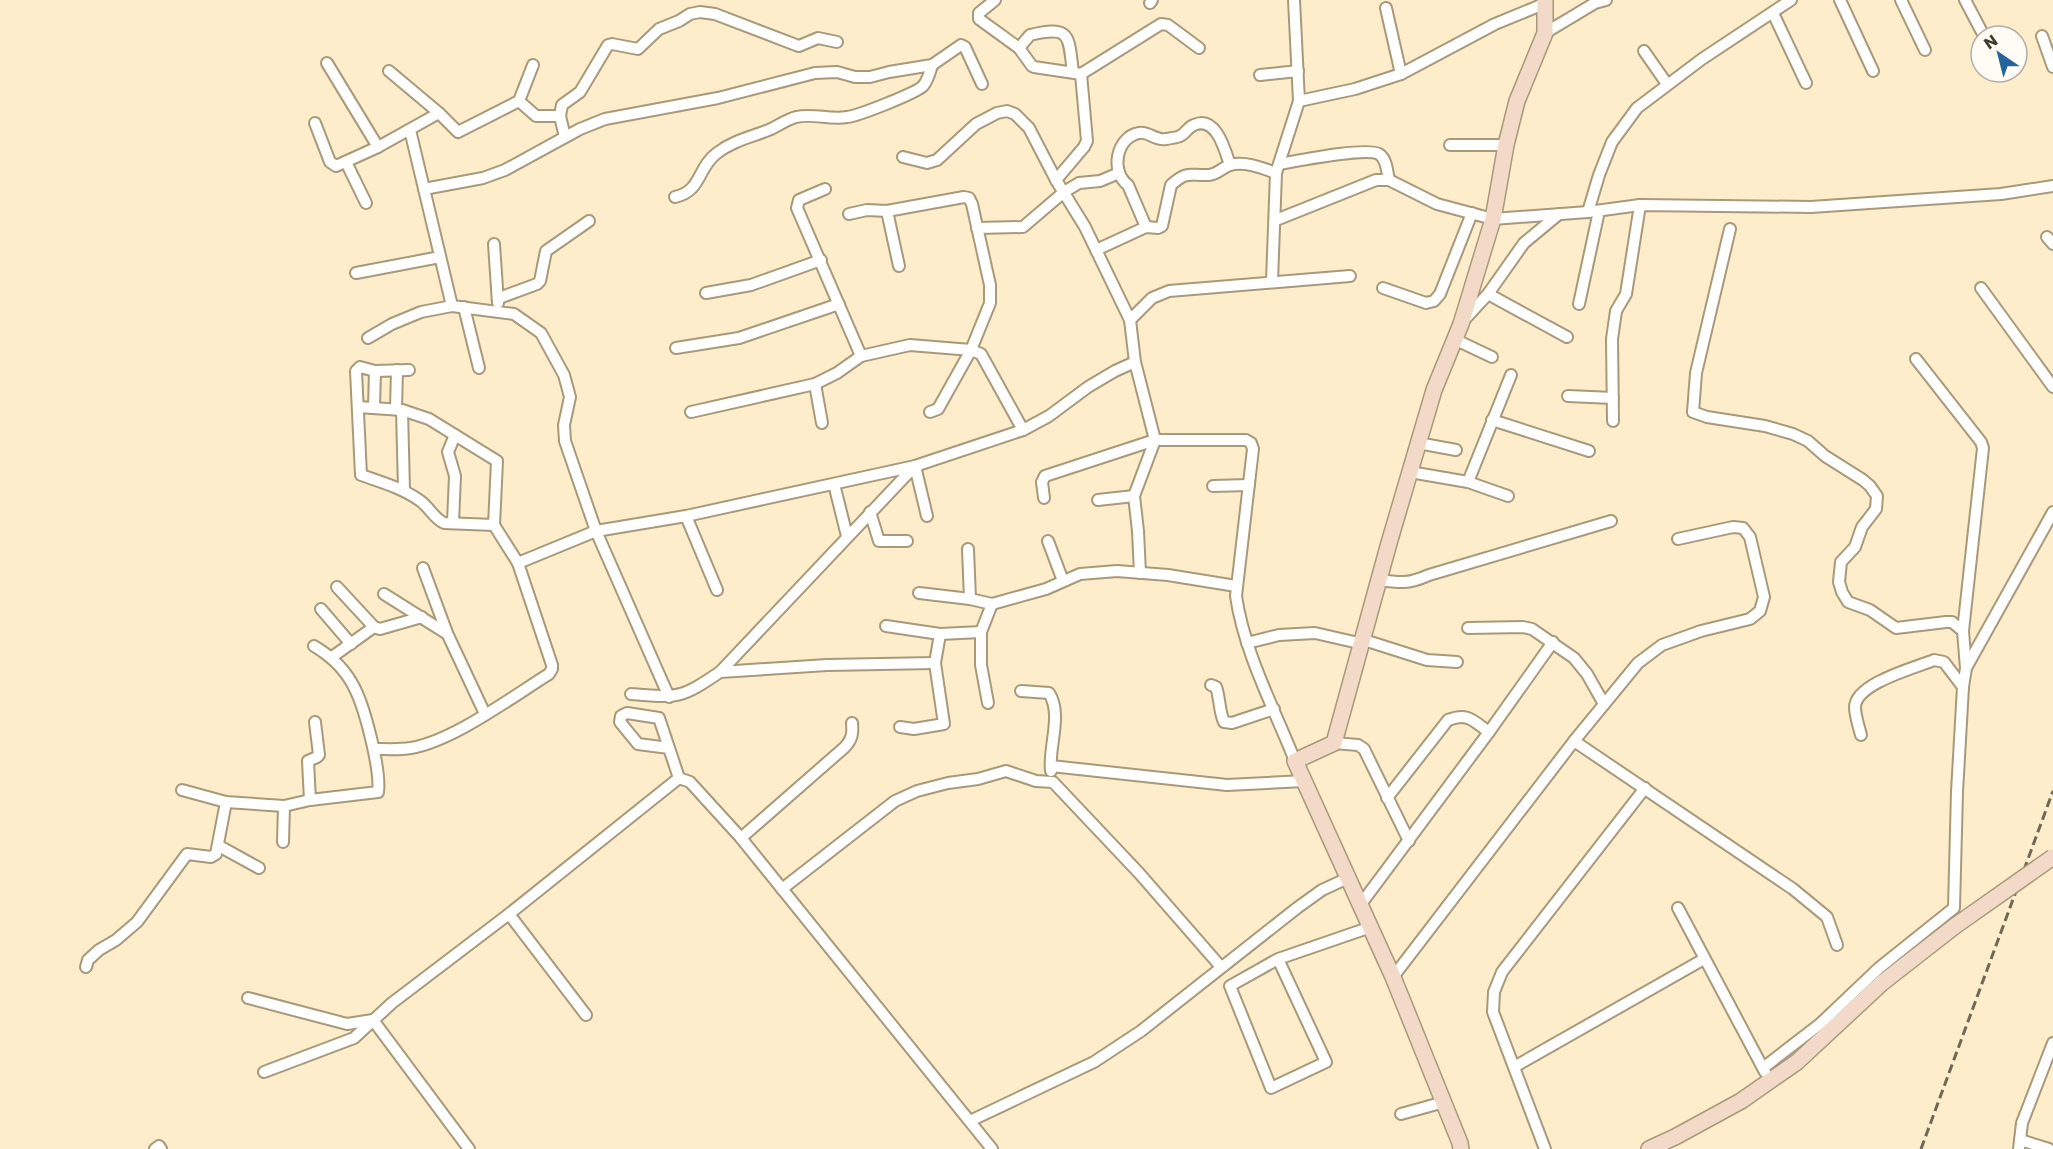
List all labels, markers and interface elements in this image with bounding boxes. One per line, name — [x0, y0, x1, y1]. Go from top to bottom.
north arrow — [1969, 24, 2029, 84]
text: N — [1979, 29, 2002, 55]

